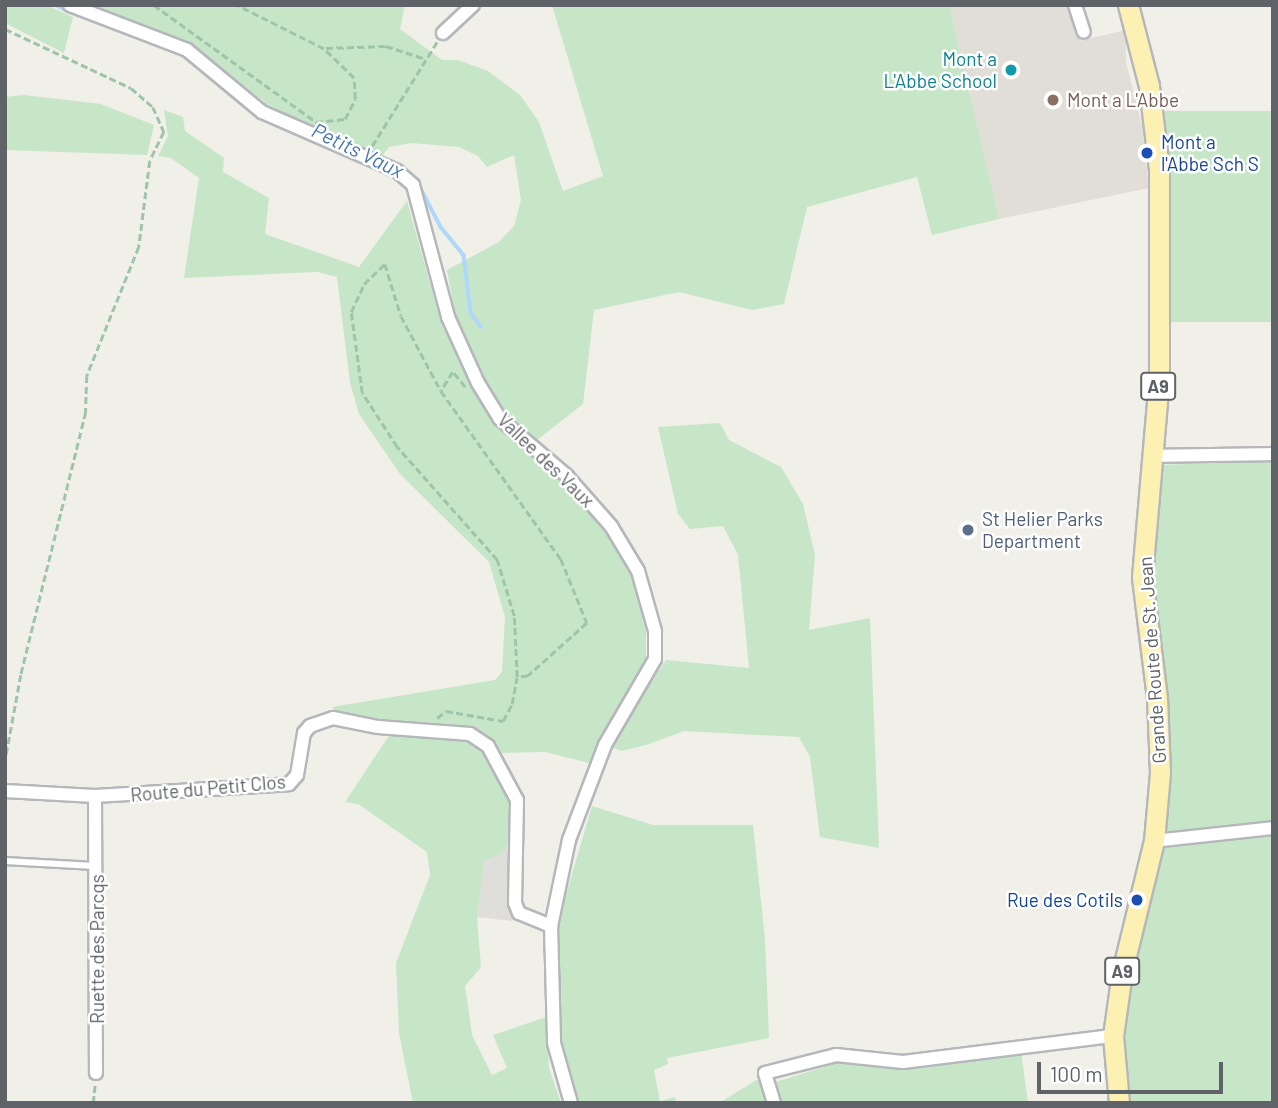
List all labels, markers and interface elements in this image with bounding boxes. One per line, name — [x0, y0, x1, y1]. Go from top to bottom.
place label: Mont a L'Abbe School — [883, 48, 997, 92]
marker: Mont a L'Abbe School — [1003, 62, 1019, 78]
place label: Mont a L'Abbe — [1067, 89, 1179, 111]
marker: Mont a L'Abbe — [1045, 92, 1061, 108]
water label: Petits Vaux — [308, 117, 408, 183]
place label: Mont a l'Abbe Sch S — [1161, 131, 1259, 175]
marker: Mont a l'Abbe Sch S — [1139, 145, 1155, 161]
road number: A9 — [1139, 372, 1177, 400]
street label: Vallee des Vaux — [493, 408, 599, 512]
place label: St Helier Parks Department — [982, 508, 1103, 552]
marker: St Helier Parks Department — [960, 522, 976, 538]
street label: Grande Route de St. Jean — [1133, 556, 1171, 764]
street label: Route du Petit Clos — [129, 770, 287, 806]
street label: Ruette des Parcqs — [86, 874, 108, 1024]
place label: Rue des Cotils — [1007, 889, 1123, 911]
marker: Rue des Cotils — [1129, 892, 1145, 908]
road number: A9 — [1103, 956, 1141, 986]
scale bar — [1040, 1048, 1226, 1092]
text: 100 m — [1050, 1061, 1103, 1086]

